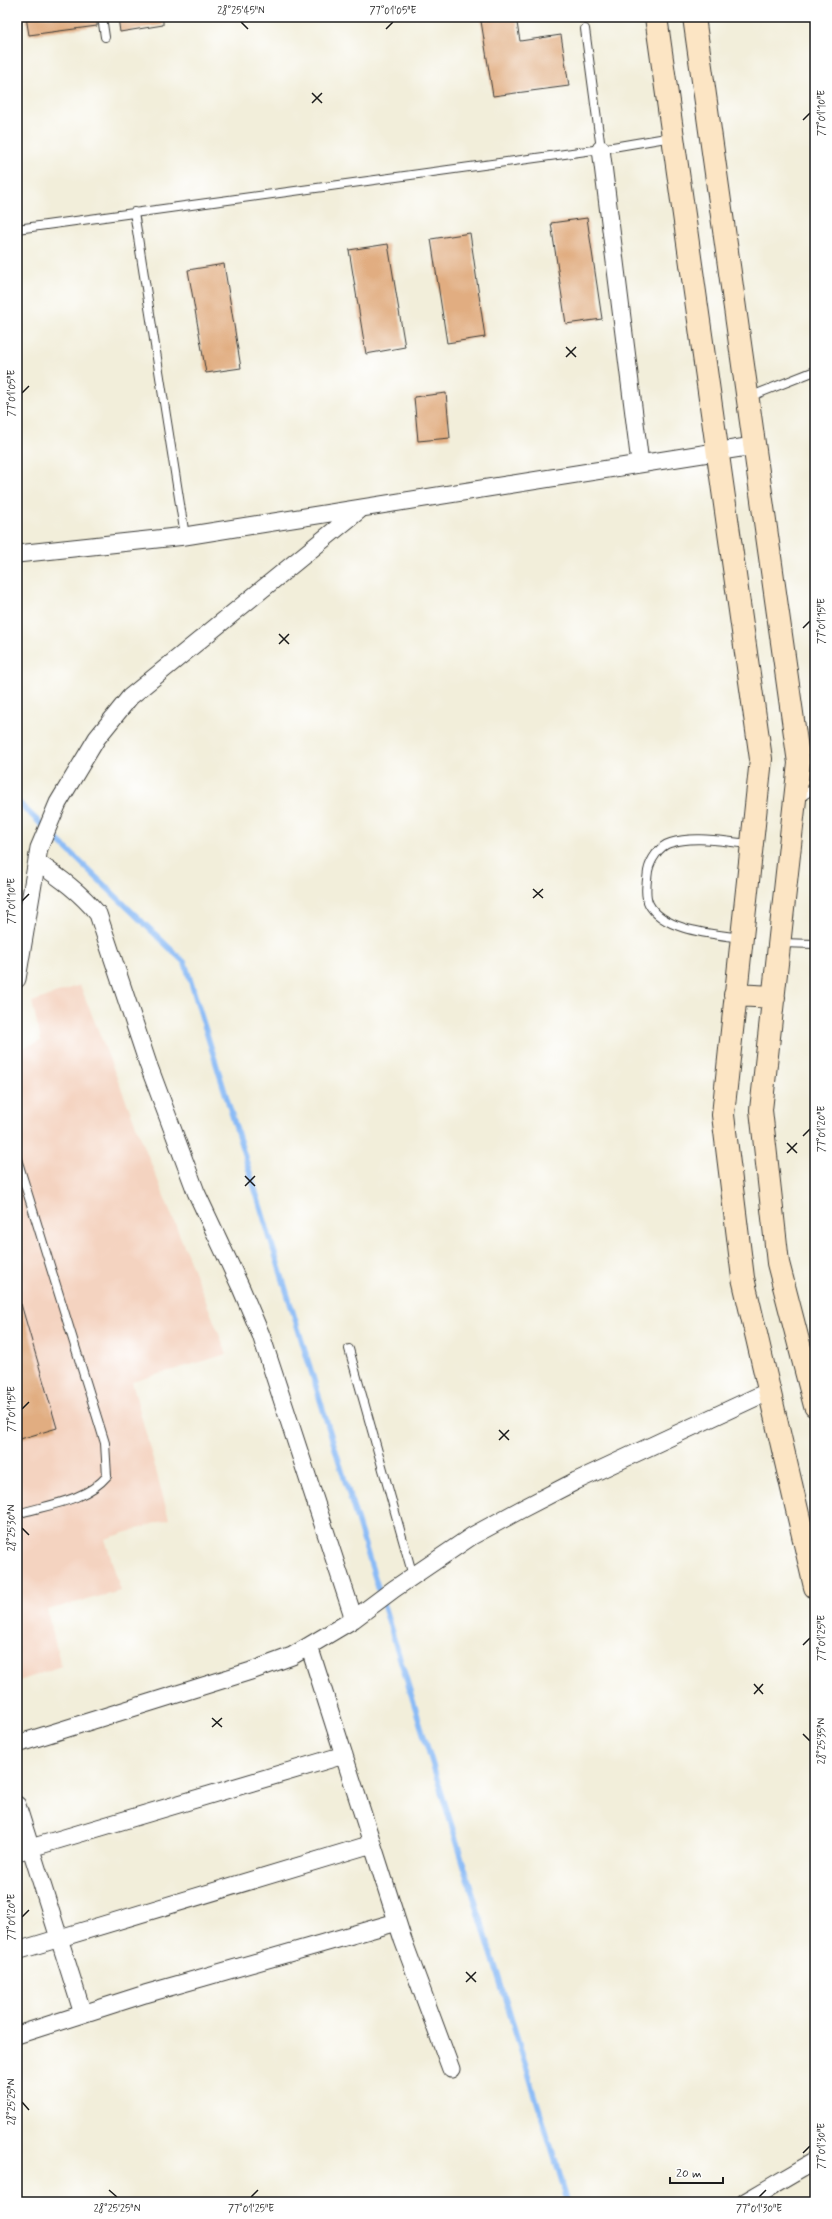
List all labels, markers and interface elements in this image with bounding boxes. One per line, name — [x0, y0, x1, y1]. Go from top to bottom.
text: 28°25'45"N — [217, 4, 265, 18]
text: 77°01'05"E — [370, 4, 417, 18]
text: 77°01'10"E — [815, 90, 829, 136]
text: 77°01'05"E — [5, 369, 19, 416]
text: 77°01'15"E — [815, 598, 829, 644]
text: 77°01'10"E — [5, 878, 19, 924]
text: 77°01'20"E — [815, 1106, 829, 1152]
text: 77°01'15"E — [5, 1386, 19, 1432]
text: 28°25'30"N — [5, 1504, 19, 1551]
text: 77°01'25"E — [815, 1615, 829, 1661]
text: 28°25'35"N — [815, 1718, 829, 1764]
text: 77°01'20"E — [5, 1894, 19, 1940]
text: 28°25'25"N — [5, 2078, 19, 2125]
text: 77°01'30"E — [815, 2123, 829, 2169]
scale bar — [670, 2159, 723, 2185]
text: 20 m — [676, 2166, 702, 2182]
text: 28°25'25"N — [94, 2202, 141, 2216]
text: 77°01'25"E — [228, 2202, 274, 2216]
text: 77°01'30"E — [736, 2202, 782, 2216]

